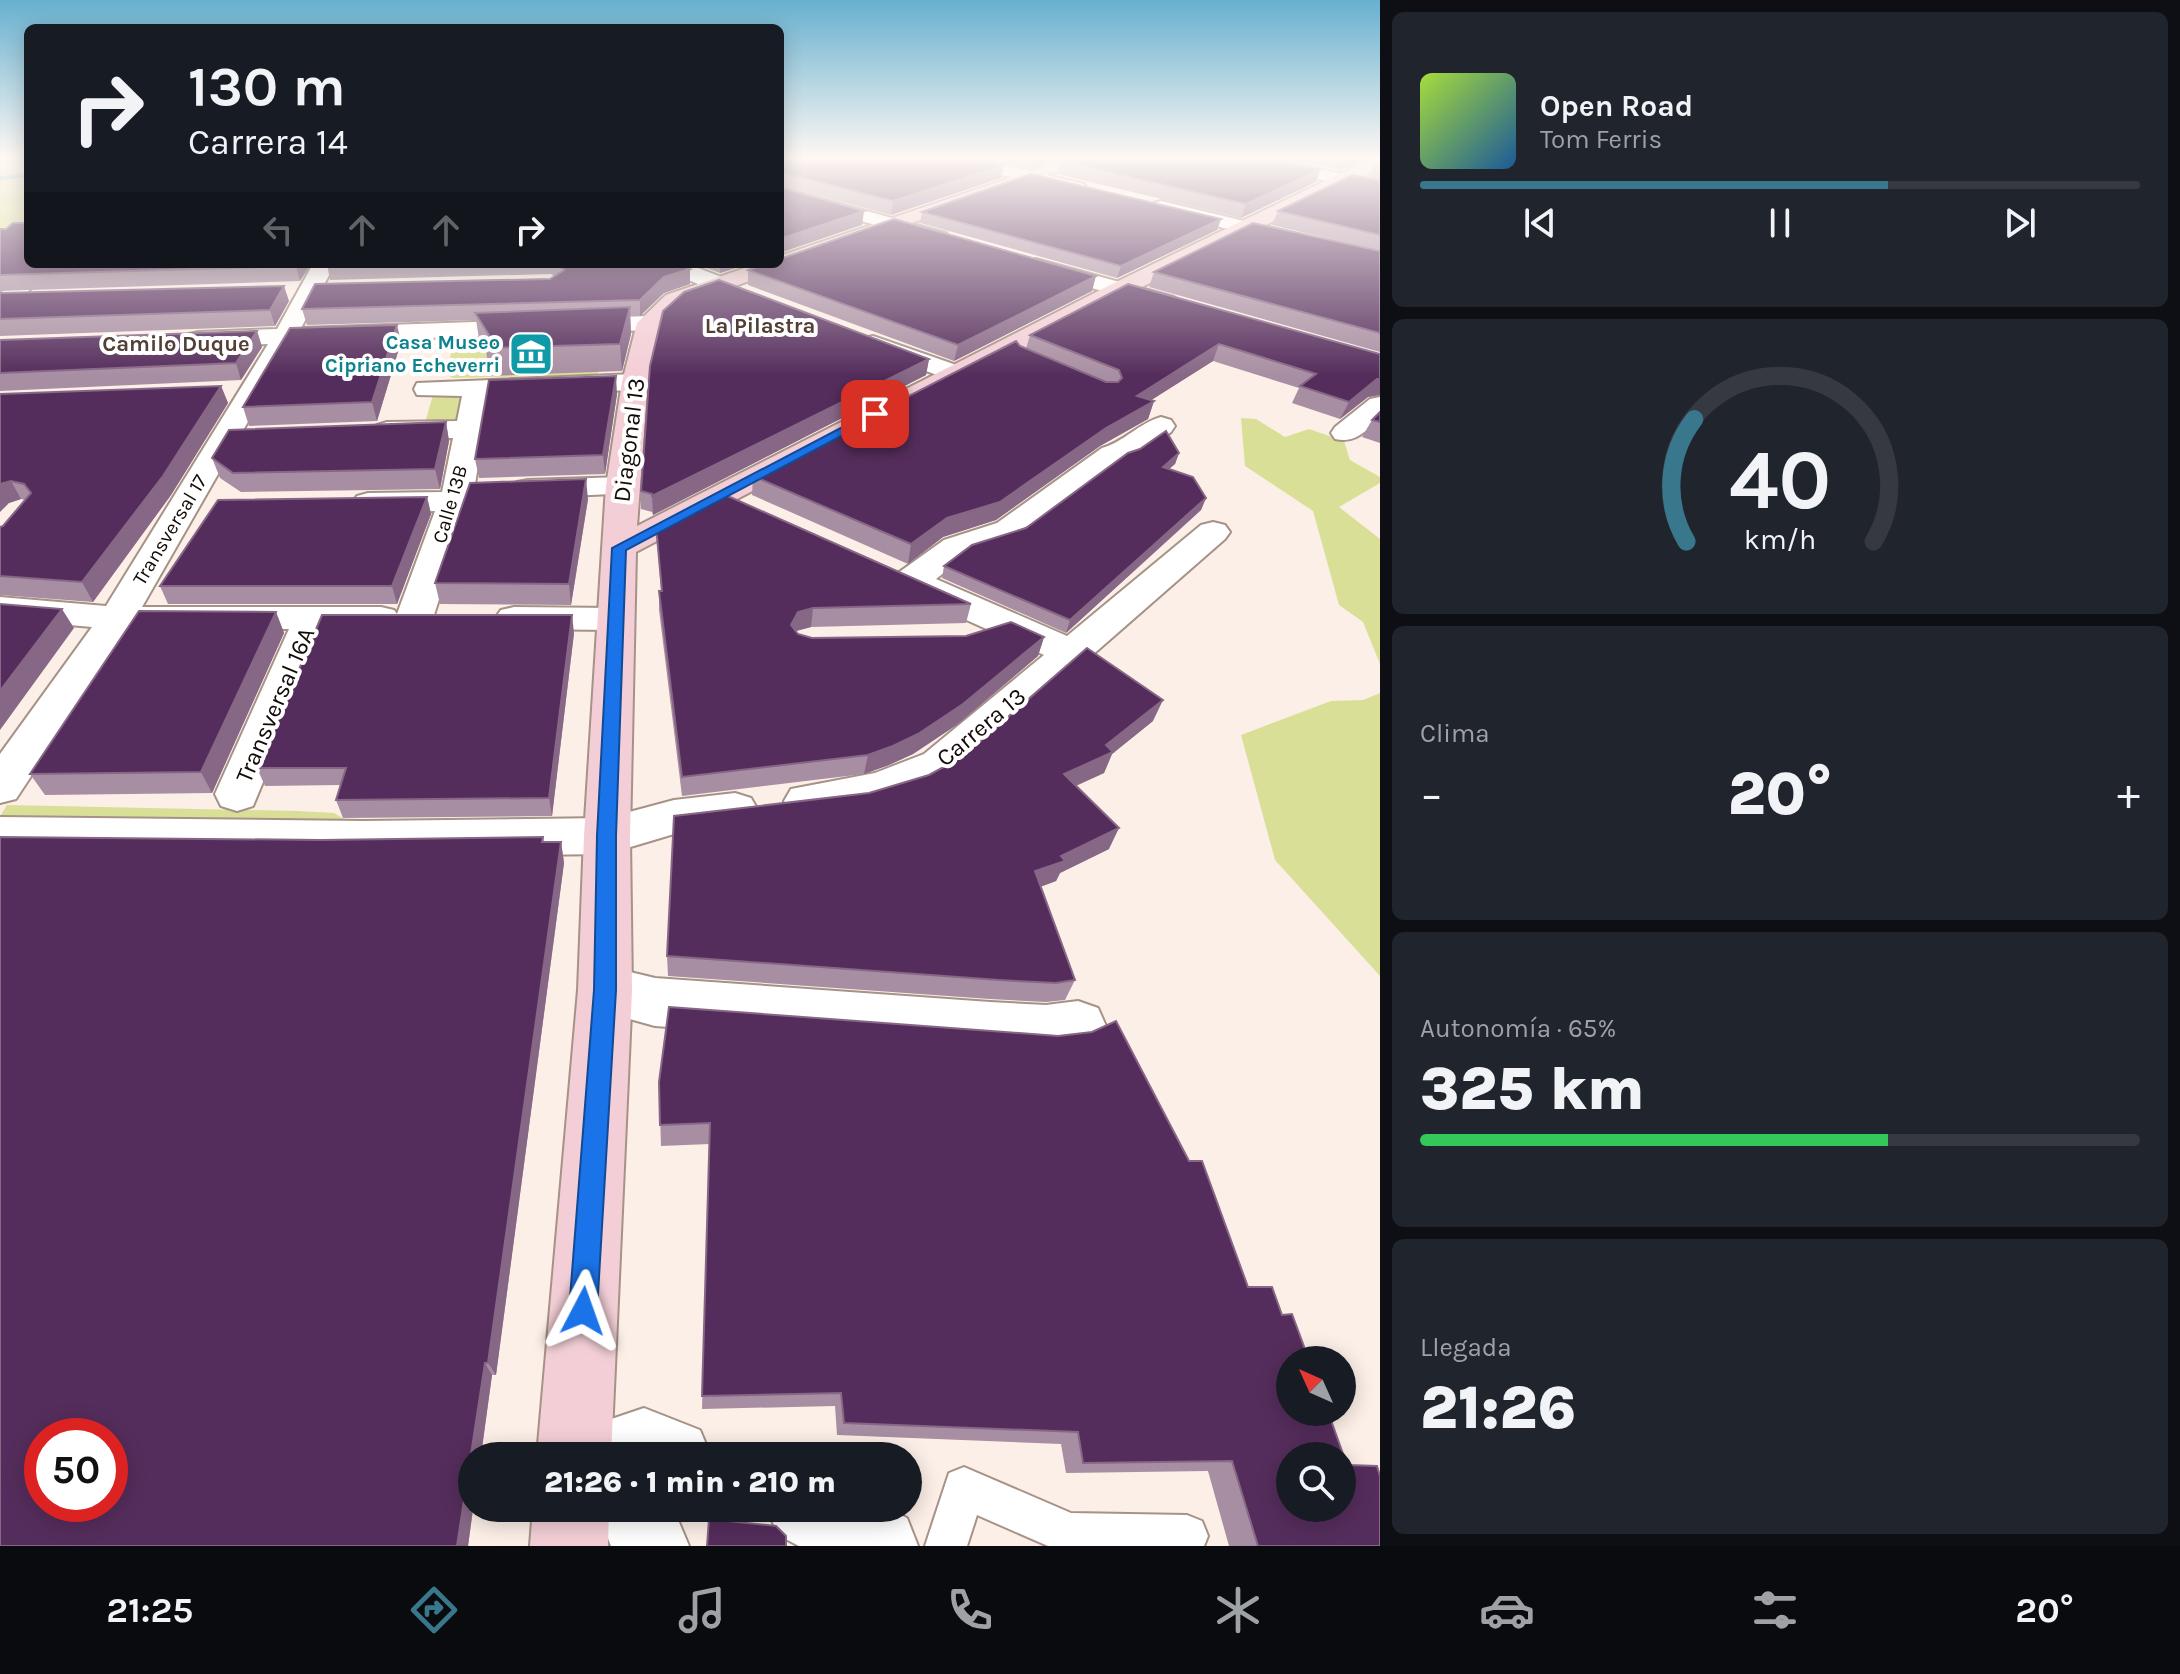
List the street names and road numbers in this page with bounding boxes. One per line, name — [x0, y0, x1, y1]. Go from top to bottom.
street label: Diagonal 13 — [607, 376, 651, 504]
street label: Calle 13B — [428, 462, 472, 546]
street label: Transversal 17 — [128, 470, 212, 589]
street label: Transversal 16A — [230, 623, 320, 787]
street label: Carrera 13 — [931, 682, 1031, 772]

